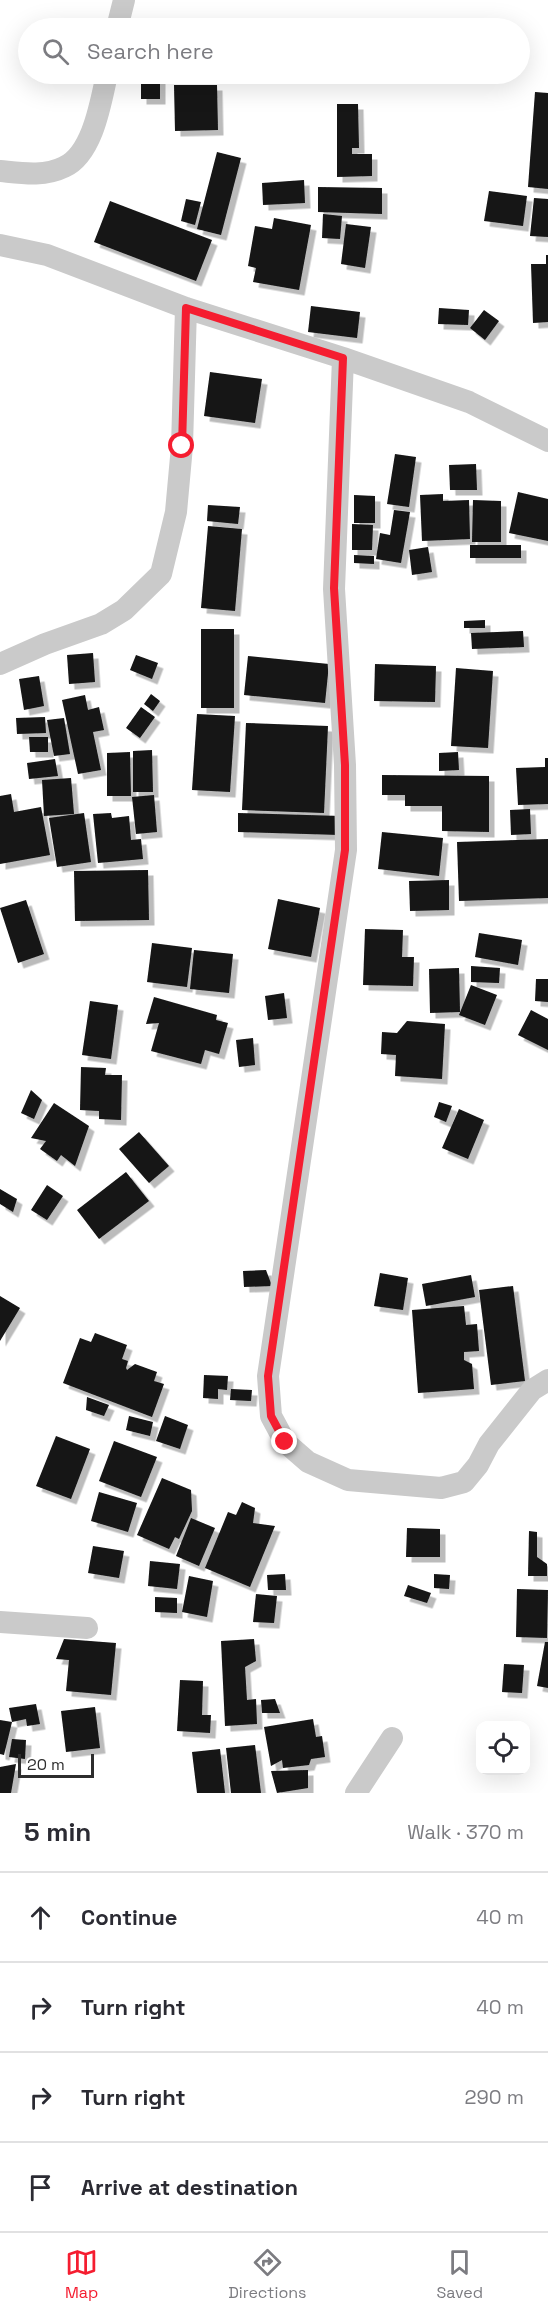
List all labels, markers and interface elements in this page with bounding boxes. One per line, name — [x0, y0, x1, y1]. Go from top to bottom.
search box — [18, 18, 530, 84]
icon: search — [39, 35, 72, 68]
text: Search here — [87, 37, 214, 65]
route start — [168, 432, 194, 458]
route end — [271, 1428, 297, 1454]
map controls — [476, 1721, 530, 1775]
button: locate — [476, 1721, 530, 1775]
scale bar — [18, 1751, 94, 1778]
text: 20 m — [27, 1754, 65, 1775]
text: 5 min — [24, 1815, 91, 1849]
text: Walk · 370 m — [407, 1819, 524, 1845]
icon: ahead — [24, 1901, 57, 1934]
text: Continue — [81, 1903, 177, 1931]
text: 40 m — [476, 1904, 524, 1930]
icon: right — [24, 1991, 57, 2024]
text: Turn right — [81, 1993, 186, 2021]
text: 40 m — [476, 1994, 524, 2020]
icon: right — [24, 2081, 57, 2114]
text: Turn right — [81, 2083, 186, 2111]
text: 290 m — [465, 2084, 524, 2110]
icon: arrive — [24, 2171, 57, 2204]
text: Arrive at destination — [81, 2173, 298, 2201]
tab: Map — [65, 2246, 98, 2303]
tab: Directions — [228, 2246, 307, 2303]
tab: Saved — [436, 2246, 483, 2303]

